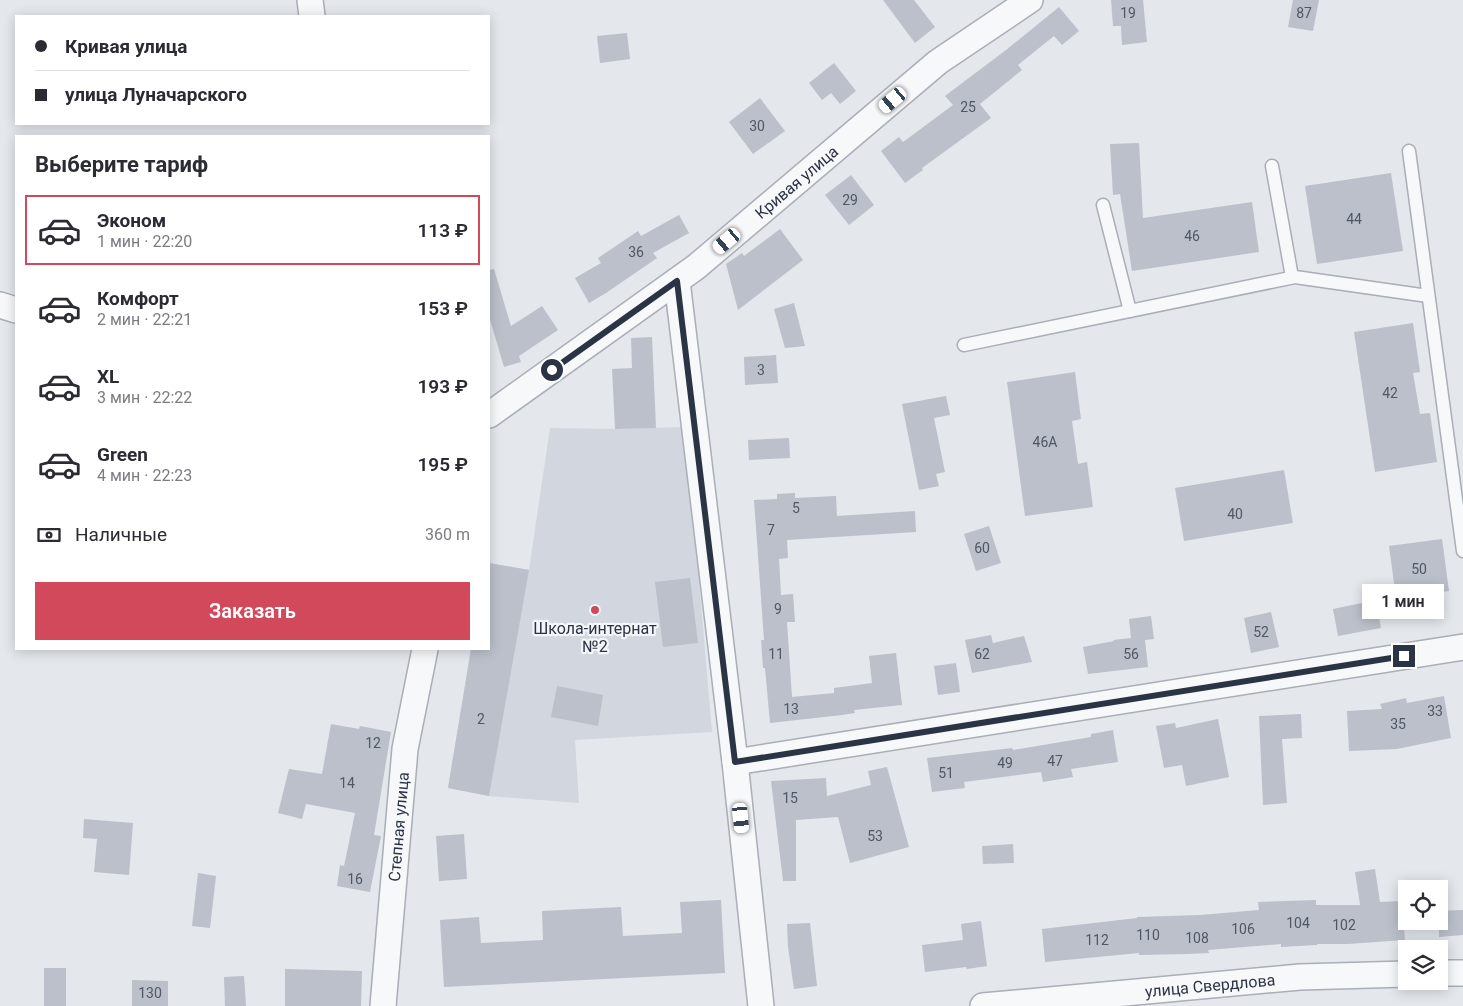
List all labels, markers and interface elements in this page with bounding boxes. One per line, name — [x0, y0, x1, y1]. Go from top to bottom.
house number: 19 — [1120, 5, 1136, 21]
house number: 87 — [1296, 5, 1312, 21]
text: Кривая улица — [65, 35, 187, 58]
text: улица Луначарского — [65, 83, 247, 106]
car — [876, 85, 909, 115]
house number: 25 — [960, 99, 976, 115]
house number: 30 — [749, 118, 765, 134]
street label: Кривая улица — [751, 142, 842, 223]
text: Выберите тариф — [35, 152, 208, 177]
house number: 29 — [842, 192, 858, 208]
icon: car — [37, 208, 82, 253]
text: Эконом — [97, 209, 166, 232]
house number: 44 — [1346, 211, 1362, 227]
text: 113 ₽ — [417, 219, 468, 242]
car — [710, 226, 743, 256]
house number: 46 — [1184, 228, 1200, 244]
text: 1 мин · 22:20 — [97, 232, 192, 251]
house number: 36 — [628, 244, 644, 260]
icon: car — [37, 286, 82, 331]
text: Комфорт — [97, 287, 179, 310]
text: 153 ₽ — [417, 297, 468, 320]
text: 2 мин · 22:21 — [97, 310, 192, 329]
route start — [541, 359, 563, 381]
house number: 3 — [757, 362, 765, 378]
icon: car — [37, 364, 82, 409]
text: XL — [97, 365, 119, 388]
text: 193 ₽ — [417, 375, 468, 398]
house number: 42 — [1382, 385, 1398, 401]
text: 3 мин · 22:22 — [97, 388, 192, 407]
house number: 46А — [1033, 434, 1057, 450]
icon: car — [37, 442, 82, 487]
text: Green — [97, 443, 148, 466]
text: 195 ₽ — [417, 453, 468, 476]
text: 4 мин · 22:23 — [97, 466, 192, 485]
house number: 5 — [792, 500, 800, 516]
house number: 40 — [1227, 506, 1243, 522]
icon: cash — [35, 521, 63, 549]
house number: 7 — [767, 522, 775, 538]
text: Наличные — [75, 523, 167, 546]
text: 360 m — [425, 525, 470, 544]
house number: 60 — [974, 540, 990, 556]
house number: 50 — [1411, 561, 1427, 577]
button: Заказать — [35, 582, 470, 640]
callout: 1 мин — [1363, 584, 1445, 618]
text: 1 мин — [1381, 592, 1425, 611]
house number: 9 — [774, 601, 782, 617]
marker: Школа-интернат №2 — [589, 604, 601, 616]
place label: Школа-интернат №2 — [533, 619, 657, 656]
house number: 52 — [1253, 624, 1269, 640]
route end — [1393, 645, 1415, 667]
house number: 11 — [768, 646, 784, 662]
house number: 62 — [974, 646, 990, 662]
house number: 56 — [1123, 646, 1139, 662]
house number: 13 — [783, 701, 799, 717]
house number: 33 — [1427, 703, 1443, 719]
house number: 2 — [477, 711, 485, 727]
house number: 35 — [1390, 716, 1406, 732]
house number: 12 — [365, 735, 381, 751]
house number: 47 — [1047, 753, 1063, 769]
house number: 49 — [997, 755, 1013, 771]
house number: 51 — [938, 765, 954, 781]
street label: Степная улица — [385, 771, 413, 882]
house number: 14 — [339, 775, 355, 791]
house number: 15 — [782, 790, 798, 806]
car — [731, 802, 750, 834]
house number: 53 — [867, 828, 883, 844]
house number: 16 — [347, 871, 363, 887]
map controls — [1398, 880, 1448, 990]
button: locate — [1398, 880, 1448, 930]
house number: 104 — [1286, 915, 1310, 931]
house number: 102 — [1332, 917, 1356, 933]
house number: 106 — [1231, 921, 1255, 937]
house number: 110 — [1136, 927, 1160, 943]
house number: 108 — [1185, 930, 1209, 946]
house number: 112 — [1085, 932, 1109, 948]
button: layers — [1398, 940, 1448, 990]
street label: улица Свердлова — [1144, 970, 1276, 1001]
house number: 130 — [138, 985, 162, 1001]

